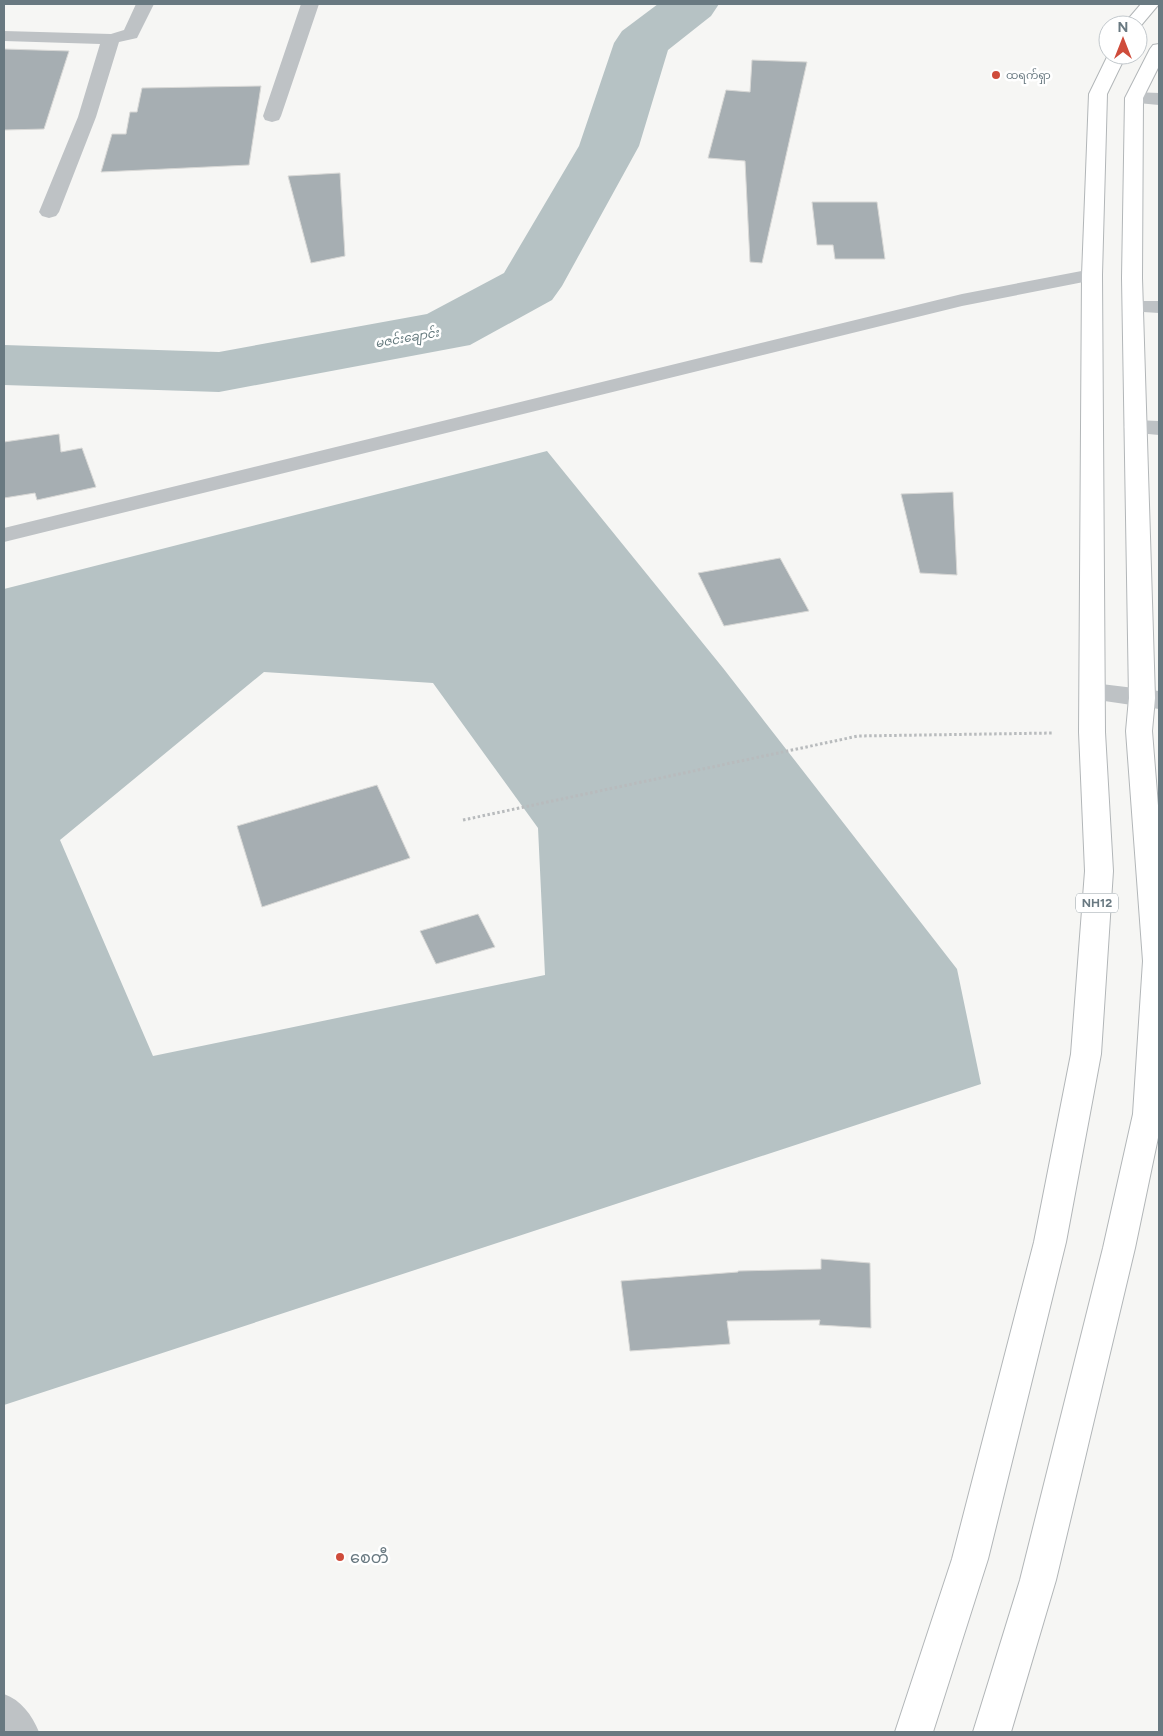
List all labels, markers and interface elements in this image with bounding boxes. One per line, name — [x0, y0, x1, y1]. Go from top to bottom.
north arrow — [1098, 15, 1148, 65]
text: N — [1118, 19, 1128, 36]
place label: ထရက်ရှာ — [1006, 68, 1051, 84]
marker: ထရက်ရှာ — [990, 69, 1002, 81]
water label: မဇင်းချောင်း — [374, 323, 441, 353]
road number: NH12 — [1076, 894, 1118, 912]
place label: စေတီ — [350, 1547, 389, 1567]
marker: စေတီ — [334, 1551, 346, 1563]

